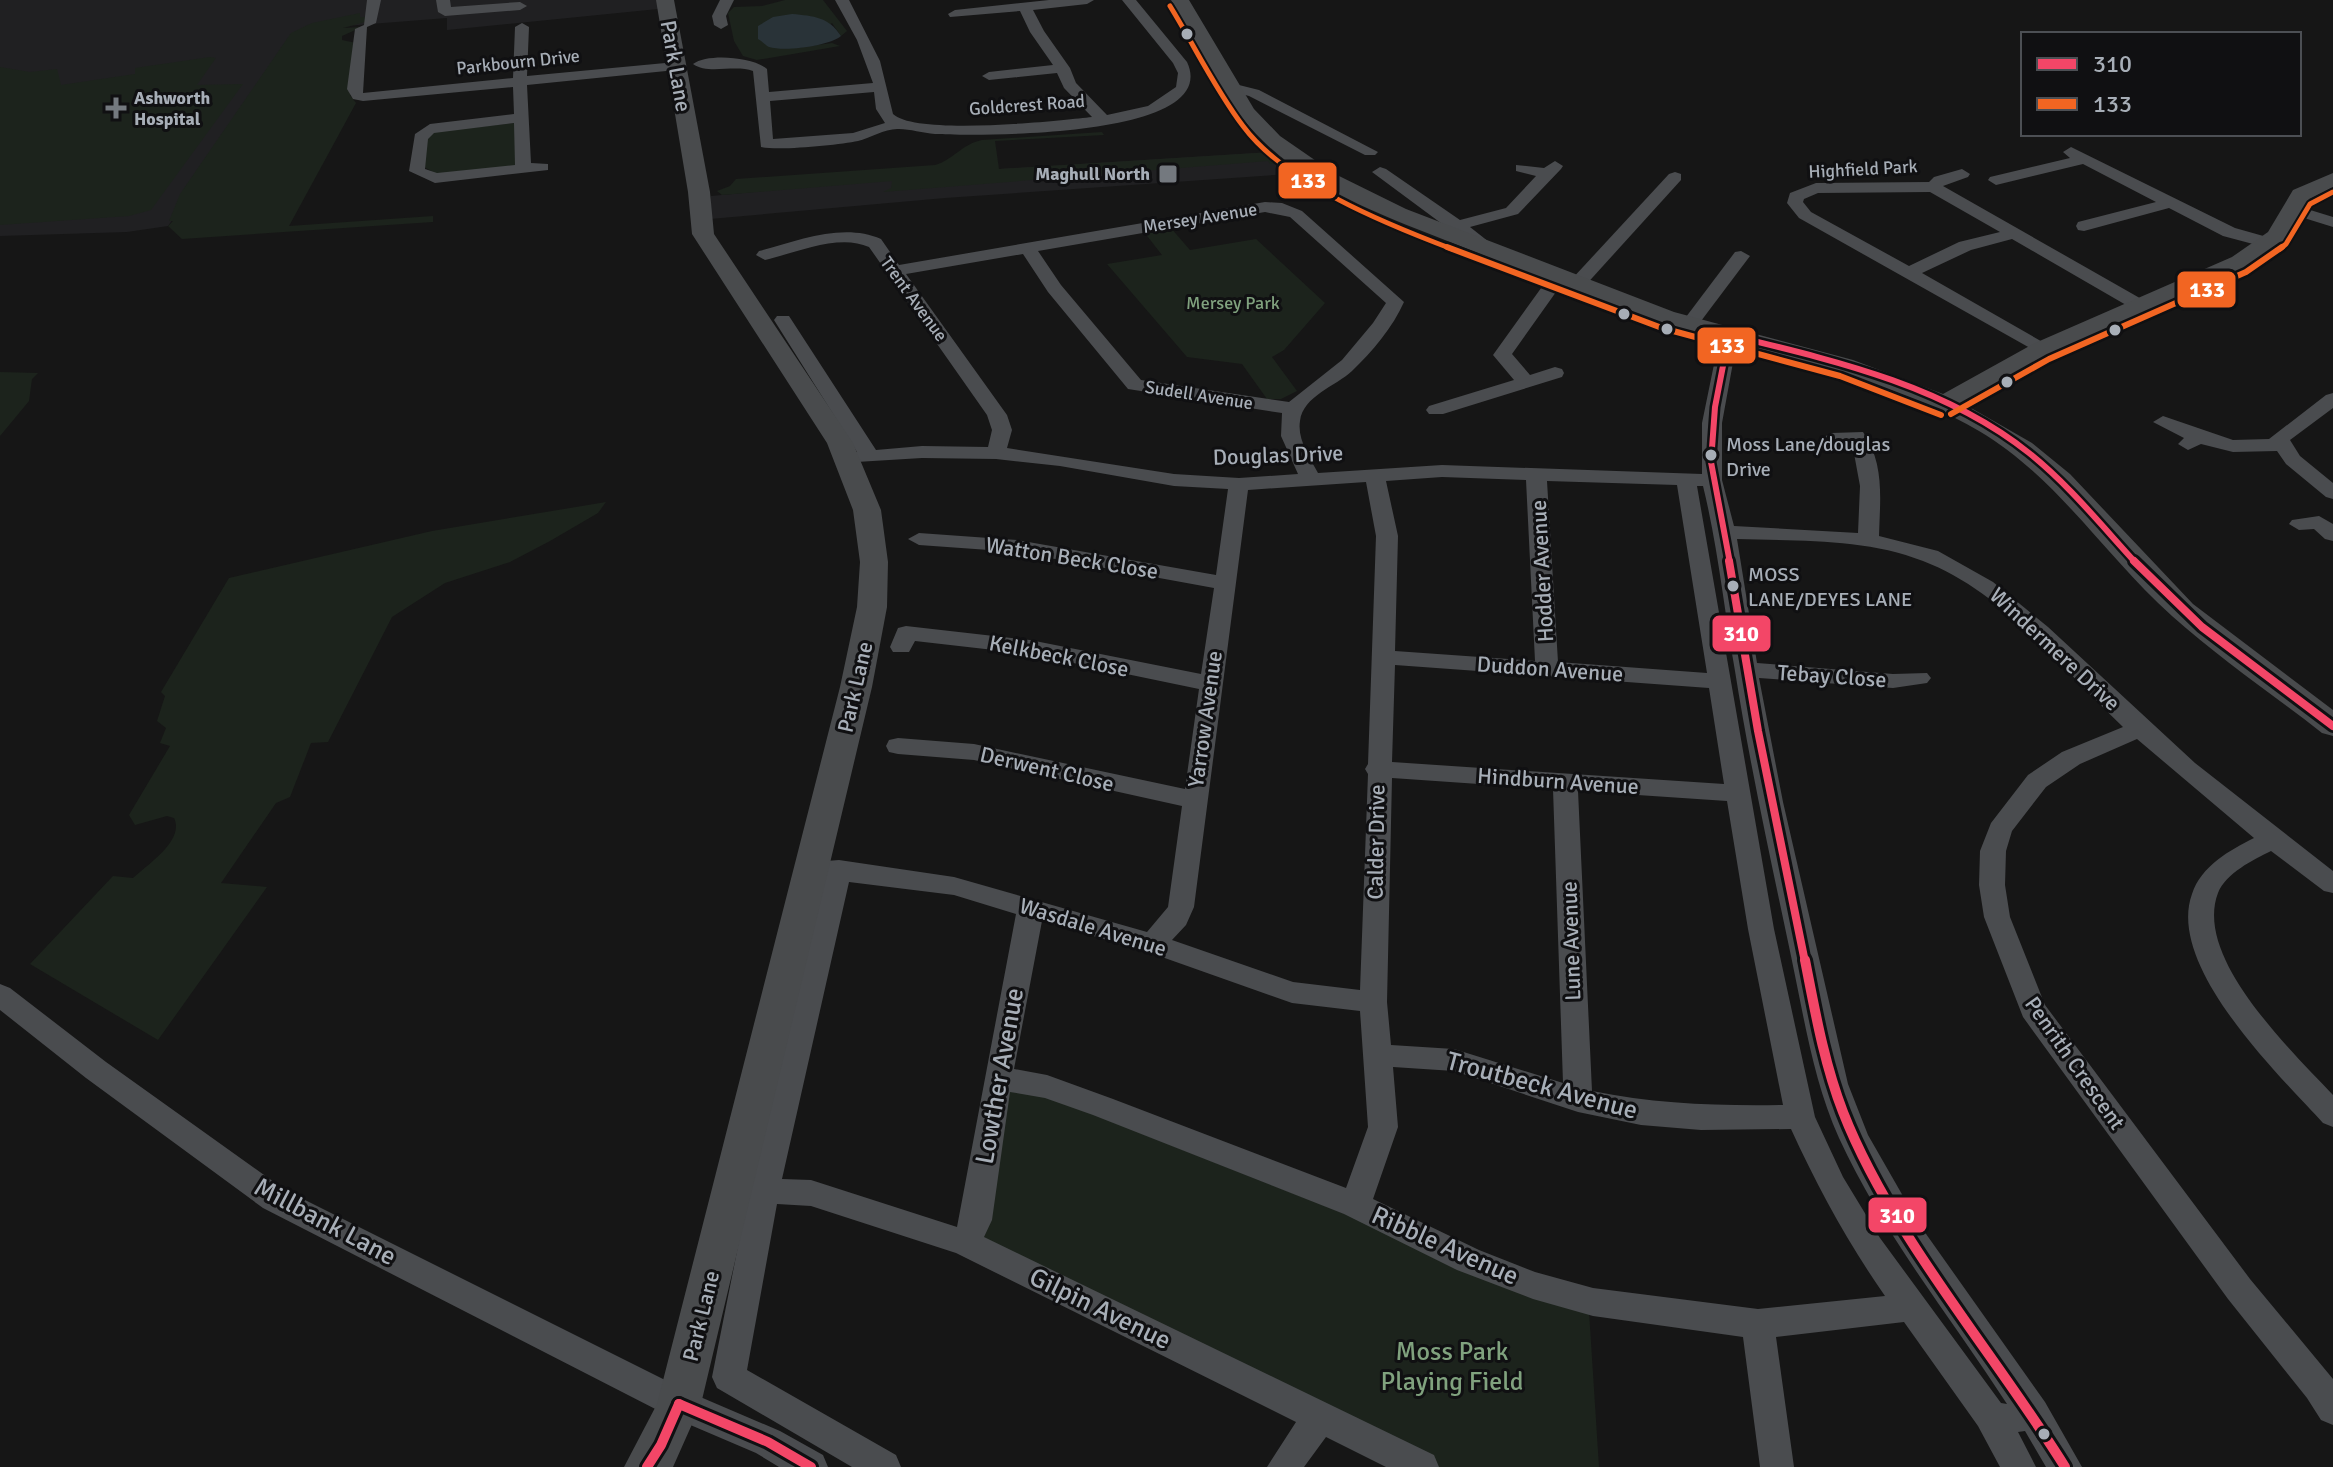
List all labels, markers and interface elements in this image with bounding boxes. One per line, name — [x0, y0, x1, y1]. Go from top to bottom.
street label: Park Lane — [655, 18, 697, 114]
unlabelled marker — [1179, 26, 1195, 42]
legend — [2021, 32, 2301, 136]
street label: Parkbourn Drive — [455, 45, 581, 79]
text: 310 — [2093, 49, 2132, 79]
place label: Ashworth Hospital — [134, 87, 211, 130]
text: 133 — [2093, 89, 2132, 119]
street label: Goldcrest Road — [968, 90, 1086, 120]
marker: Ashworth Hospital — [105, 97, 127, 119]
street label: Highfield Park — [1808, 155, 1918, 183]
line badge: 133 — [1277, 161, 1338, 200]
place label: Maghull North — [1035, 163, 1150, 185]
marker: Maghull North — [1157, 163, 1179, 185]
text: 133 — [1290, 167, 1326, 194]
street label: Mersey Avenue — [1141, 198, 1259, 238]
street label: Trent Avenue — [876, 252, 952, 346]
line badge: 133 — [2176, 270, 2237, 309]
text: 133 — [2189, 276, 2225, 303]
park label: Mersey Park — [1186, 292, 1280, 314]
unlabelled marker — [1616, 306, 1632, 322]
unlabelled marker — [1659, 321, 1675, 337]
unlabelled marker — [2107, 322, 2123, 338]
line badge: 133 — [1696, 326, 1757, 365]
text: 133 — [1709, 332, 1745, 359]
unlabelled marker — [1999, 374, 2015, 390]
street label: Sudell Avenue — [1143, 376, 1255, 414]
place label: Moss Lane/douglas Drive — [1726, 432, 1890, 482]
street label: Douglas Drive — [1212, 439, 1344, 471]
marker: Moss Lane/douglas Drive — [1703, 447, 1719, 463]
street label: Hodder Avenue — [1525, 499, 1559, 643]
street label: Watton Beck Close — [984, 531, 1160, 585]
place label: MOSS LANE/DEYES LANE — [1748, 562, 1912, 612]
marker: MOSS LANE/DEYES LANE — [1725, 578, 1741, 594]
street label: Windermere Drive — [1984, 582, 2126, 716]
line badge: 310 — [1711, 614, 1772, 653]
text: 310 — [1723, 620, 1759, 647]
street label: Kelkbeck Close — [987, 629, 1131, 683]
street label: Park Lane — [831, 639, 879, 735]
street label: Yarrow Avenue — [1182, 649, 1228, 789]
street label: Duddon Avenue — [1476, 650, 1624, 688]
street label: Tebay Close — [1777, 659, 1887, 693]
street label: Derwent Close — [977, 740, 1117, 798]
street label: Hindburn Avenue — [1476, 762, 1640, 800]
street label: Calder Drive — [1361, 784, 1391, 900]
street label: Lune Avenue — [1555, 881, 1587, 1001]
street label: Wasdale Avenue — [1016, 892, 1170, 962]
street label: Lowther Avenue — [969, 985, 1031, 1167]
street label: Penrith Crescent — [2019, 991, 2131, 1135]
street label: Troutbeck Avenue — [1443, 1045, 1641, 1127]
street label: Millbank Lane — [248, 1171, 402, 1273]
line badge: 310 — [1867, 1196, 1928, 1234]
street label: Ribble Avenue — [1367, 1199, 1523, 1293]
text: 310 — [1879, 1202, 1915, 1229]
street label: Gilpin Avenue — [1024, 1261, 1176, 1357]
street label: Park Lane — [677, 1268, 725, 1364]
park label: Moss Park Playing Field — [1380, 1336, 1524, 1398]
unlabelled marker — [2036, 1426, 2052, 1442]

